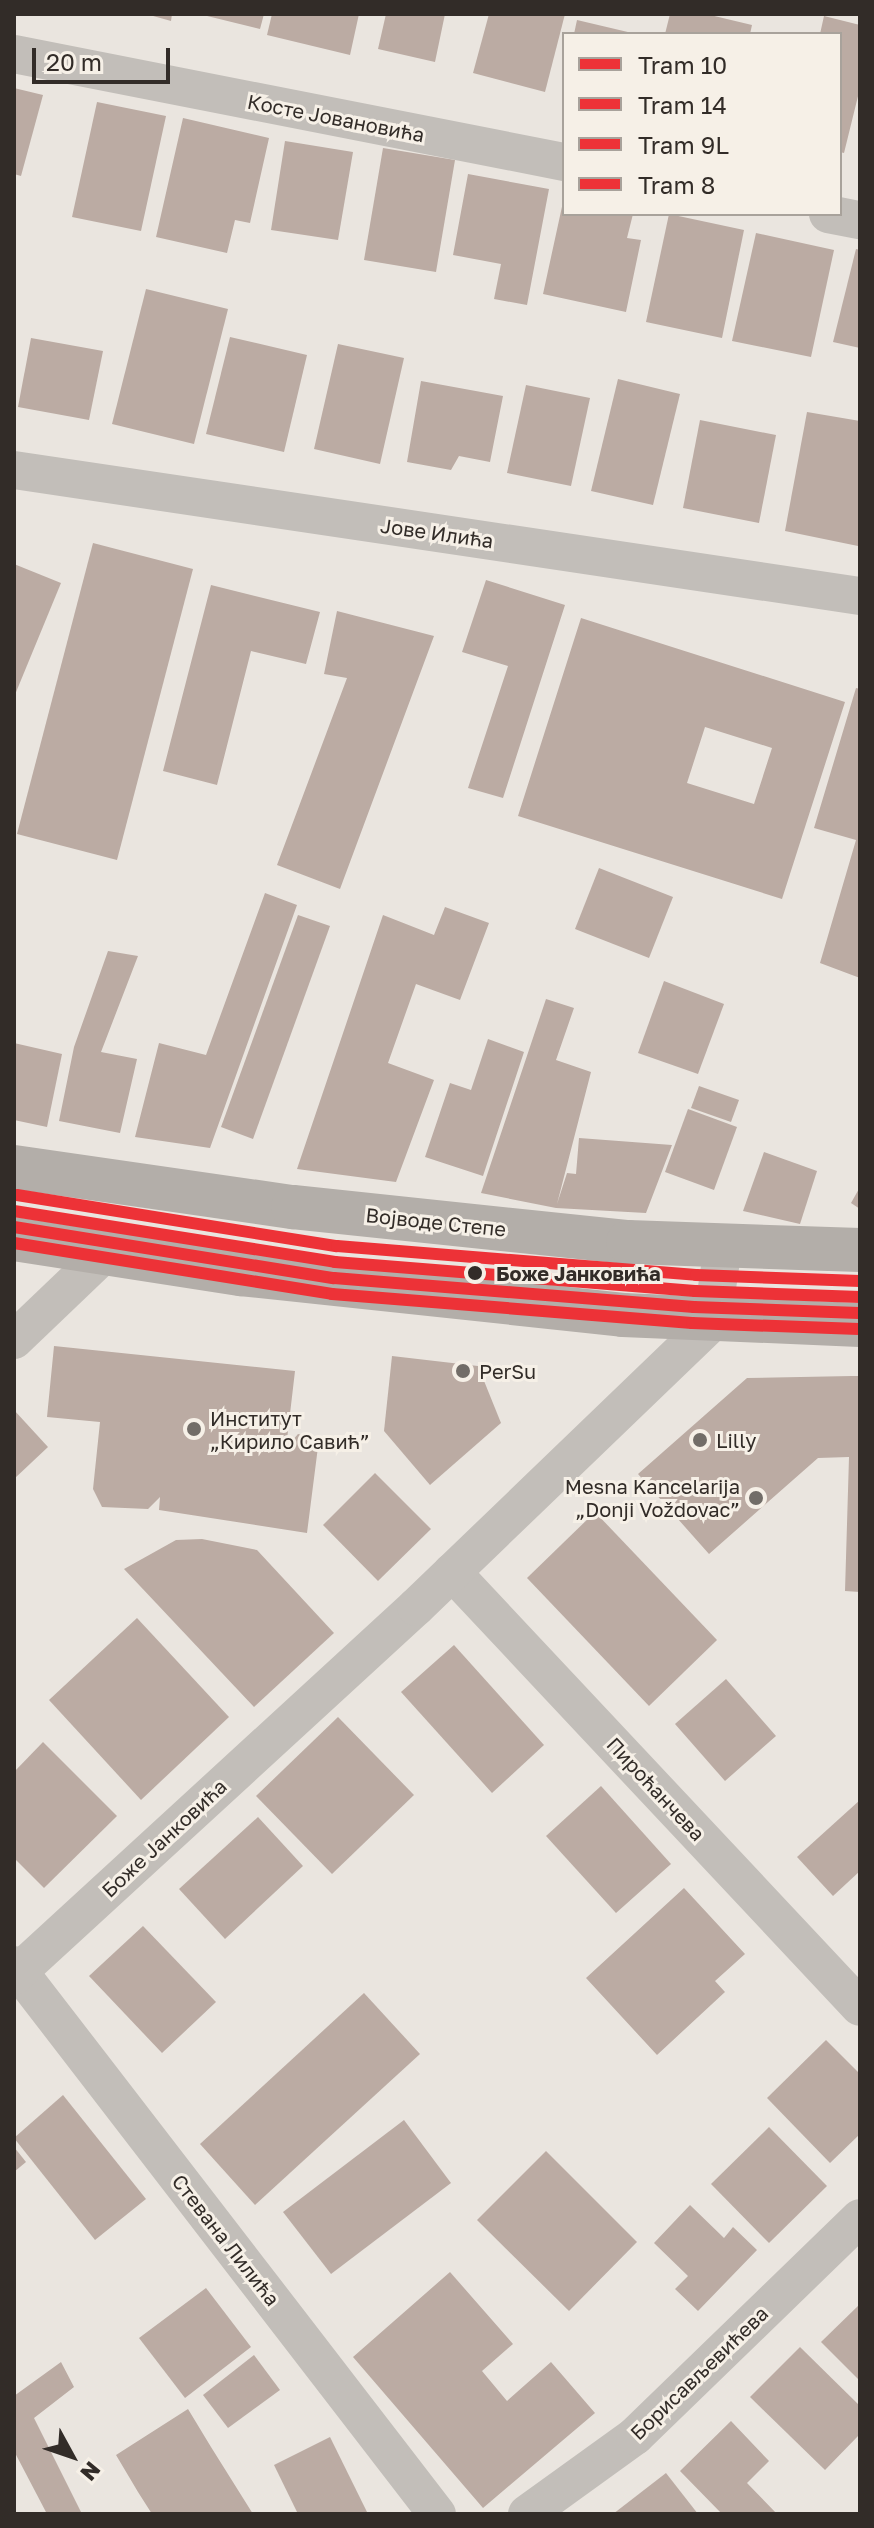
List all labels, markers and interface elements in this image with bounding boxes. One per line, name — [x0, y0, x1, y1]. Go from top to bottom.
scale bar — [36, 32, 174, 82]
legend — [562, 32, 842, 216]
text: 20 m — [46, 47, 102, 76]
text: Tram 10 — [638, 50, 727, 79]
street label: Косте Јовановића — [245, 89, 427, 147]
text: Tram 14 — [638, 90, 727, 119]
text: Tram 9L — [638, 130, 729, 159]
text: Tram 8 — [638, 170, 715, 199]
street label: Јове Илића — [379, 513, 495, 553]
street label: Војводе Степе — [365, 1203, 507, 1241]
marker: Боже Јанковића — [461, 1259, 489, 1287]
place label: Боже Јанковића — [496, 1261, 660, 1285]
place label: PerSu — [479, 1359, 536, 1383]
marker: PerSu — [454, 1362, 472, 1380]
place label: Институт „Кирило Савић” — [210, 1406, 370, 1453]
marker: Институт „Кирило Савић” — [185, 1420, 203, 1438]
place label: Lilly — [716, 1428, 756, 1452]
marker: Lilly — [691, 1431, 709, 1449]
place label: Mesna Kancelarija „Donji Voždovac” — [565, 1474, 740, 1521]
marker: Mesna Kancelarija „Donji Voždovac” — [747, 1489, 765, 1507]
street label: Пироћанчева — [602, 1732, 710, 1846]
street label: Боже Јанковића — [97, 1774, 231, 1902]
street label: Стевана Лилића — [167, 2170, 285, 2310]
street label: Борисављевићева — [625, 2301, 773, 2445]
north arrow — [32, 2416, 112, 2496]
text: N — [75, 2457, 106, 2487]

